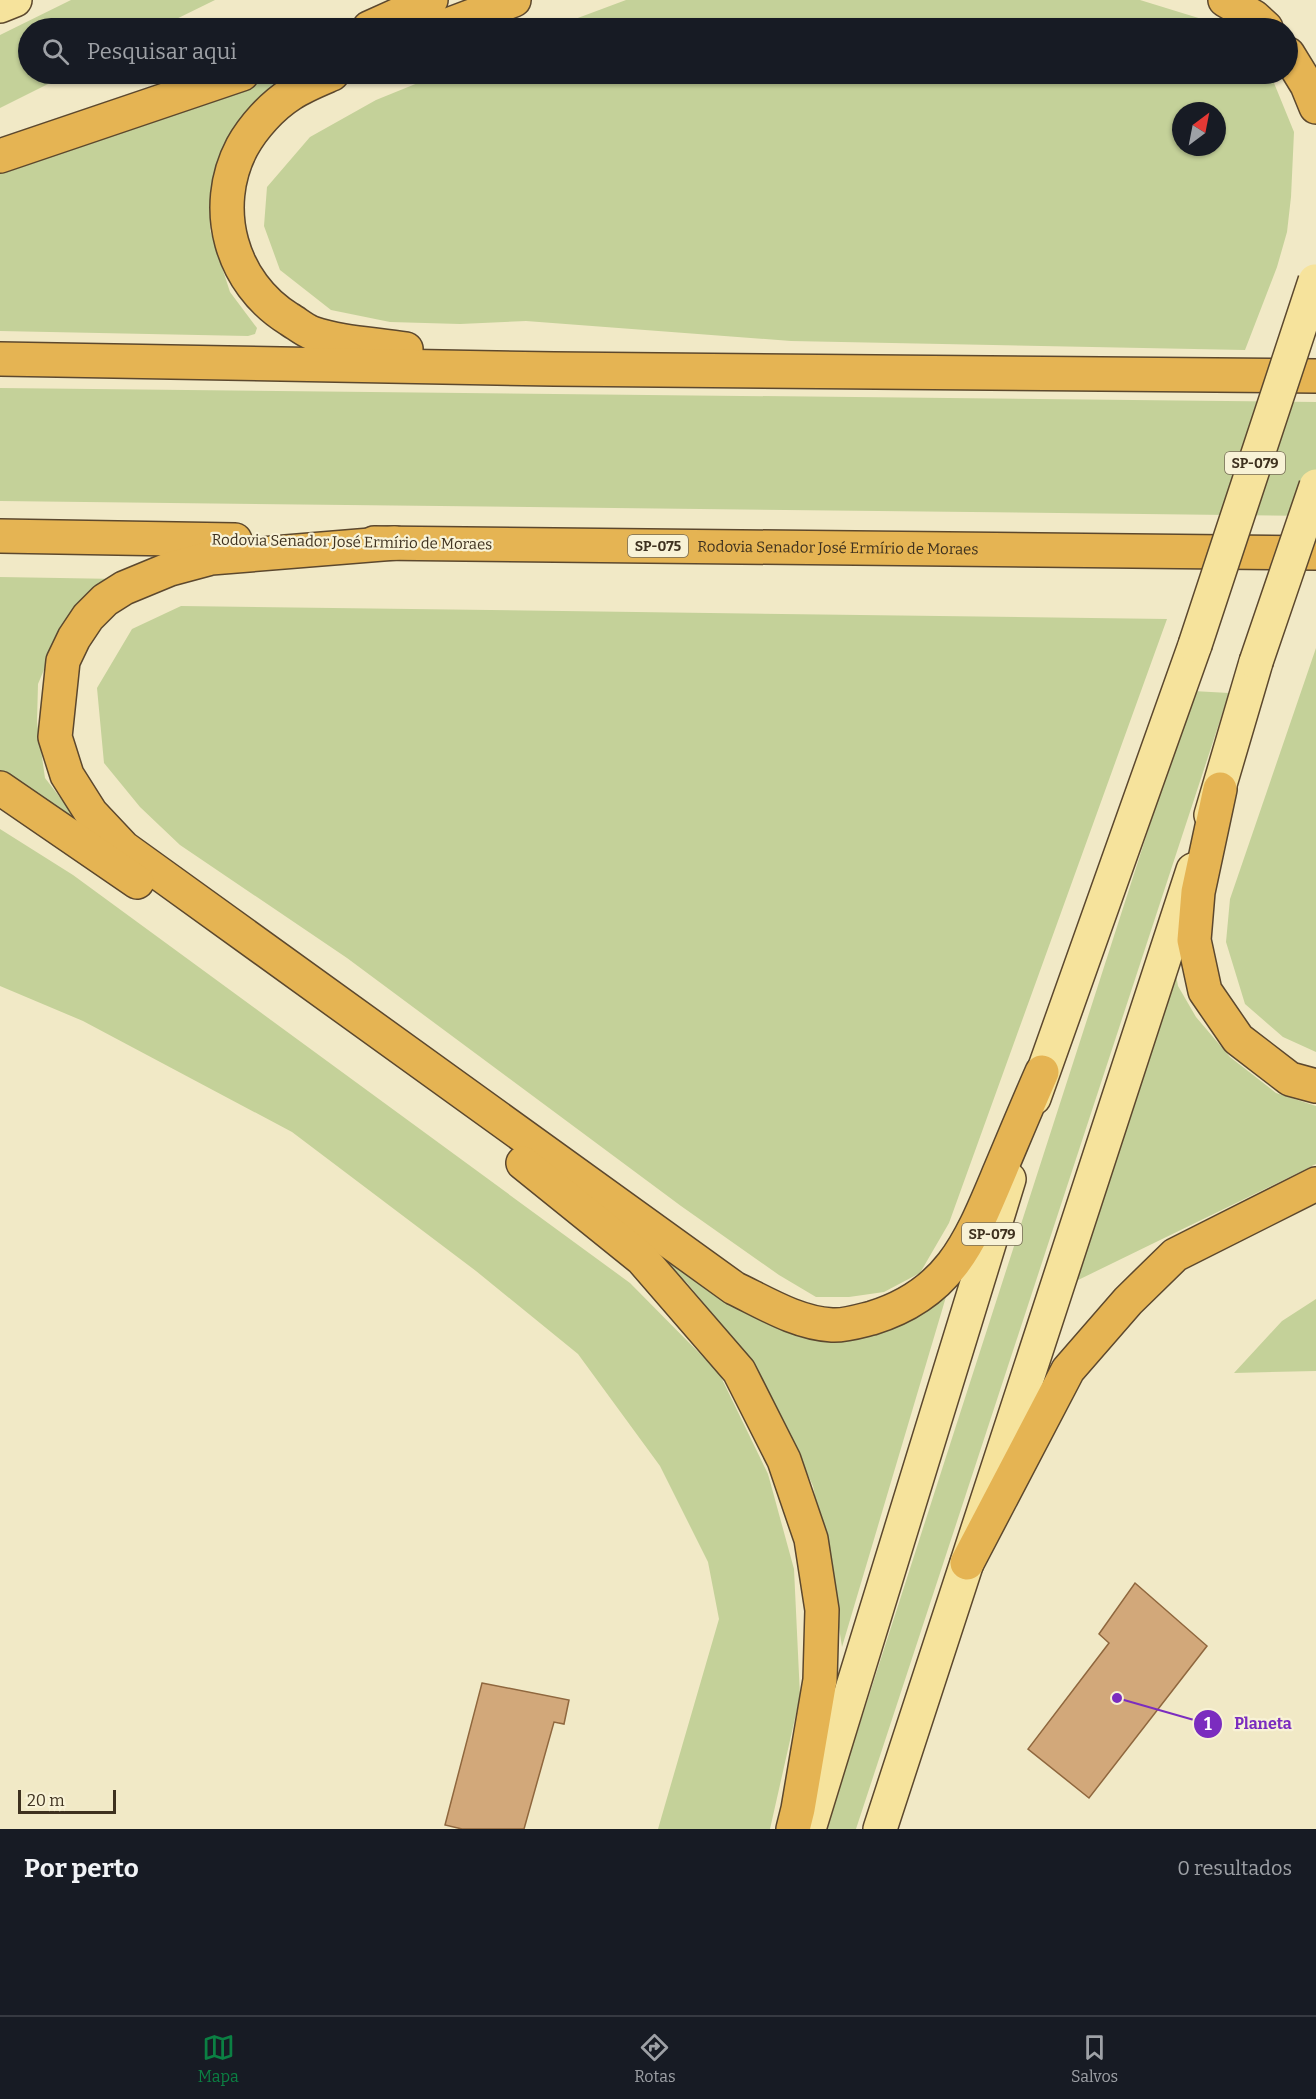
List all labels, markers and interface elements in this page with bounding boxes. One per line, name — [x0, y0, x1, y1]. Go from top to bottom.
search box — [18, 18, 1298, 84]
icon: search — [39, 35, 72, 68]
text: Pesquisar aqui — [87, 38, 237, 65]
north arrow — [1172, 102, 1226, 156]
road number: SP-079 — [1225, 452, 1285, 474]
street label: Rodovia Senador José Ermírio de Moraes — [211, 531, 493, 553]
road number: SP-075 — [628, 535, 688, 557]
street label: Rodovia Senador José Ermírio de Moraes — [697, 537, 979, 558]
road number: SP-079 — [962, 1223, 1022, 1245]
callout: Planeta — [1193, 1707, 1304, 1741]
text: 1 — [1204, 1713, 1212, 1735]
text: Planeta — [1234, 1714, 1292, 1733]
scale bar — [18, 1787, 116, 1814]
text: 20 m — [27, 1791, 64, 1810]
text: Por perto — [24, 1853, 139, 1884]
text: 0 resultados — [1177, 1856, 1292, 1880]
tab: Mapa — [198, 2031, 239, 2086]
tab: Rotas — [634, 2031, 676, 2086]
tab: Salvos — [1071, 2031, 1118, 2086]

